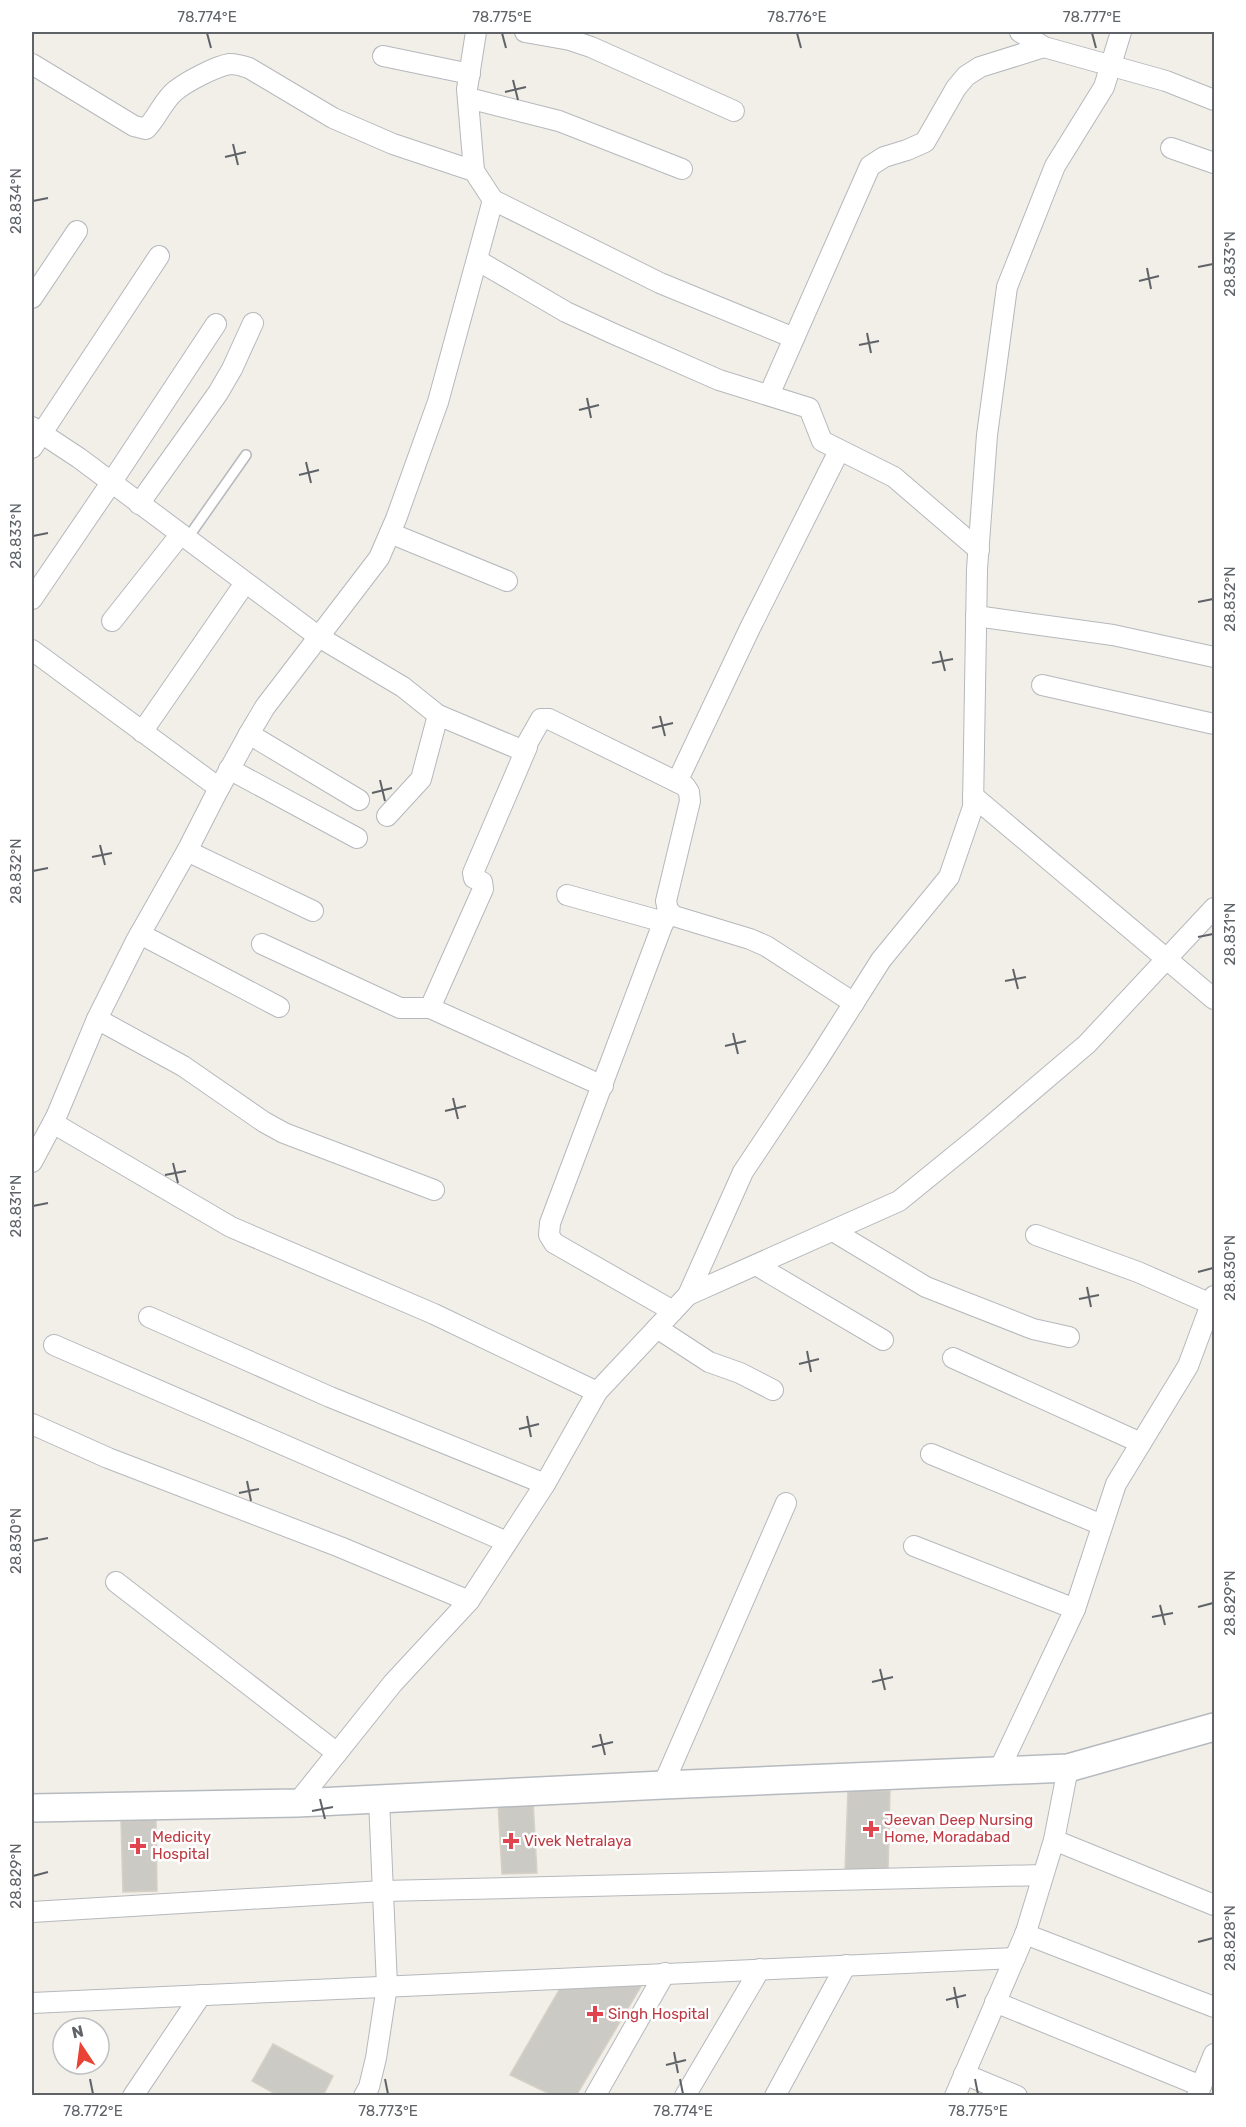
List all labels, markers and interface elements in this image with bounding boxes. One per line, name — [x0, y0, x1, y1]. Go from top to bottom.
text: 78.774°E — [177, 8, 237, 26]
text: 78.775°E — [472, 8, 532, 26]
text: 78.776°E — [767, 8, 827, 26]
text: 78.777°E — [1063, 8, 1121, 26]
text: 28.834°N — [7, 168, 25, 234]
text: 28.833°N — [1221, 231, 1239, 297]
text: 28.833°N — [7, 503, 25, 569]
text: 28.832°N — [1221, 566, 1239, 632]
text: 28.832°N — [7, 838, 25, 904]
text: 28.831°N — [1221, 903, 1239, 965]
text: 28.831°N — [7, 1175, 25, 1237]
text: 28.830°N — [1221, 1235, 1239, 1301]
text: 28.830°N — [7, 1508, 25, 1574]
text: 28.829°N — [1221, 1570, 1239, 1636]
place label: Jeevan Deep Nursing Home, Moradabad — [884, 1811, 1033, 1846]
marker: Jeevan Deep Nursing Home, Moradabad — [862, 1820, 880, 1838]
place label: Medicity Hospital — [152, 1828, 211, 1863]
marker: Vivek Netralaya — [502, 1832, 520, 1850]
place label: Vivek Netralaya — [524, 1832, 632, 1850]
marker: Medicity Hospital — [129, 1837, 147, 1855]
text: 28.829°N — [7, 1843, 25, 1909]
text: 28.828°N — [1221, 1905, 1239, 1971]
marker: Singh Hospital — [586, 2005, 604, 2023]
place label: Singh Hospital — [608, 2005, 709, 2023]
north arrow — [51, 2016, 111, 2076]
text: N — [70, 2021, 85, 2042]
text: 78.772°E — [63, 2102, 123, 2120]
text: 78.773°E — [358, 2102, 418, 2120]
text: 78.774°E — [653, 2102, 713, 2120]
text: 78.775°E — [948, 2102, 1008, 2120]

